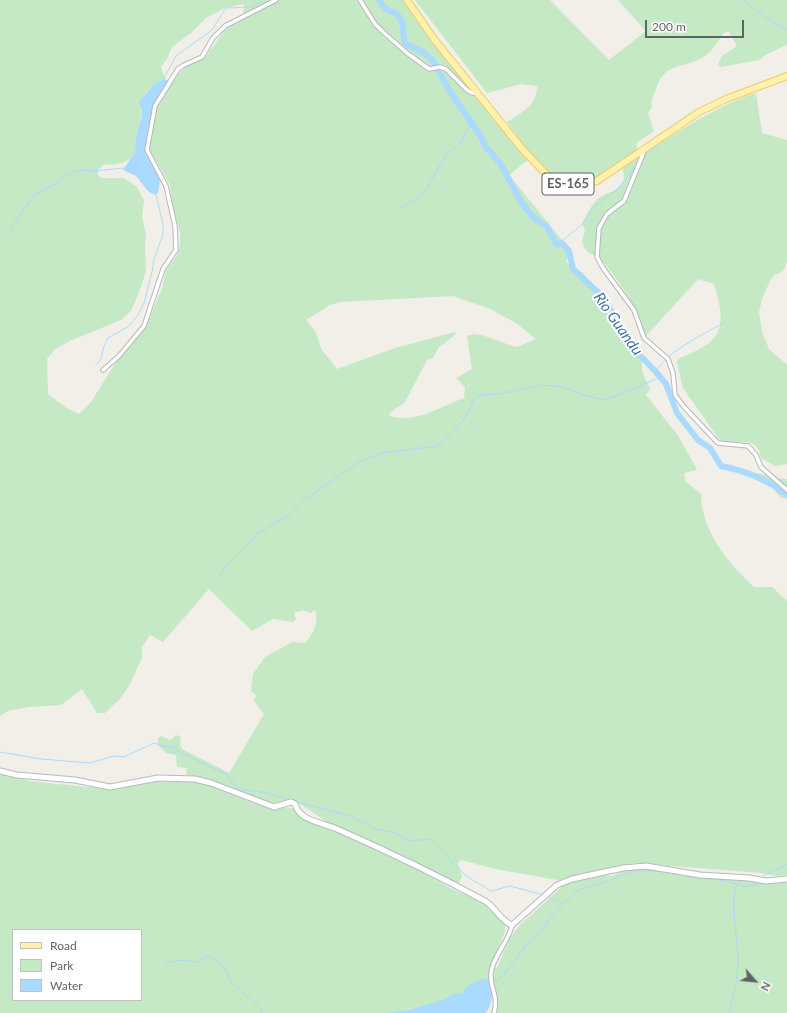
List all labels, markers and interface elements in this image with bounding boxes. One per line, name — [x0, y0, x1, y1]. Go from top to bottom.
scale bar — [647, 12, 746, 38]
text: 200 m — [652, 19, 686, 34]
road number: ES-165 — [542, 173, 594, 195]
water label: Rio Guandu — [590, 289, 646, 359]
legend — [12, 929, 142, 1001]
text: Road — [50, 938, 77, 953]
text: Park — [50, 958, 73, 973]
north arrow — [735, 961, 775, 1001]
text: Water — [50, 978, 83, 993]
text: N — [758, 980, 774, 993]

